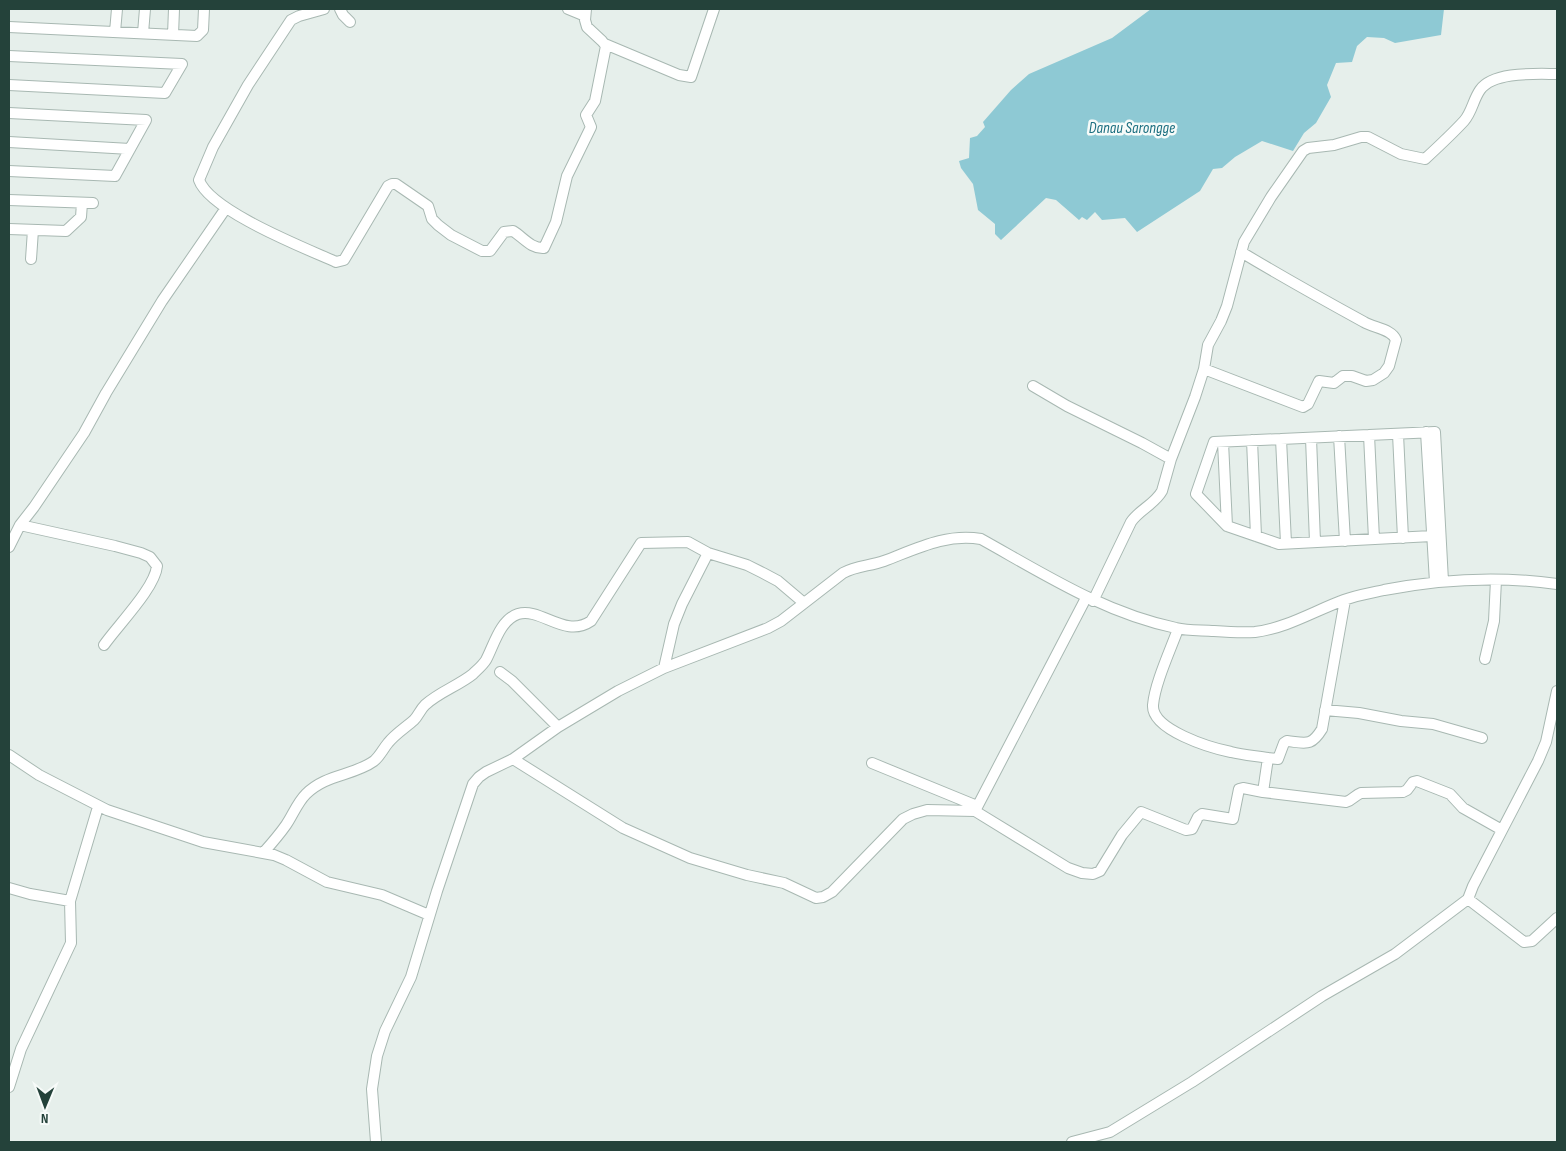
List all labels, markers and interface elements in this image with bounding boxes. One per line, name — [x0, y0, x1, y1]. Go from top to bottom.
water label: Danau Sarongge — [1089, 119, 1175, 138]
north arrow — [20, 1081, 70, 1131]
text: N — [41, 1110, 49, 1127]

